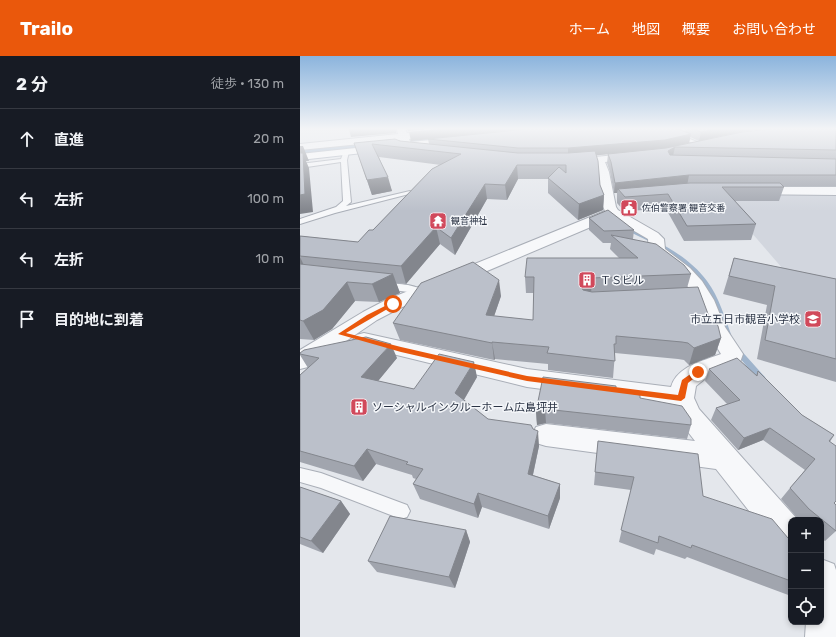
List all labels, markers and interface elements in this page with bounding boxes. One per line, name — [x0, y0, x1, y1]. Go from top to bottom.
text: Trailo — [20, 17, 73, 40]
text: ホーム — [568, 21, 610, 38]
text: 地図 — [632, 21, 660, 38]
text: 概要 — [682, 21, 710, 38]
text: お問い合わせ — [732, 21, 816, 38]
text: 2 分 — [16, 74, 48, 94]
text: 徒歩 · 130 m — [211, 76, 284, 91]
icon: ahead — [16, 128, 38, 150]
text: 直進 — [54, 131, 84, 149]
text: 20 m — [253, 131, 284, 146]
icon: left — [16, 188, 38, 210]
text: 左折 — [54, 191, 84, 209]
text: 100 m — [247, 191, 284, 206]
public building icon: 佐伯警察署 観音交番 — [619, 198, 639, 218]
place label: 佐伯警察署 観音交番 — [641, 203, 725, 213]
temple icon: 観音神社 — [428, 211, 448, 231]
place label: 観音神社 — [451, 216, 487, 226]
icon: left — [16, 248, 38, 270]
text: 左折 — [54, 251, 84, 269]
text: 10 m — [255, 251, 284, 266]
building icon: ＴＳビル — [577, 270, 597, 290]
place label: ＴＳビル — [600, 274, 644, 287]
route start — [384, 295, 402, 313]
icon: arrive — [16, 308, 38, 330]
school or university icon: 市立五日市観音小学校 — [803, 309, 823, 329]
text: 目的地に到着 — [54, 311, 144, 329]
place label: 市立五日市観音小学校 — [690, 313, 800, 326]
route end — [689, 363, 707, 381]
building icon: ソーシャルインクルーホーム広島坪井 — [349, 397, 369, 417]
place label: ソーシャルインクルーホーム広島坪井 — [372, 401, 558, 414]
map controls — [788, 517, 824, 625]
button: + — [788, 517, 824, 553]
button: − — [788, 553, 824, 589]
button: locate — [788, 589, 824, 625]

